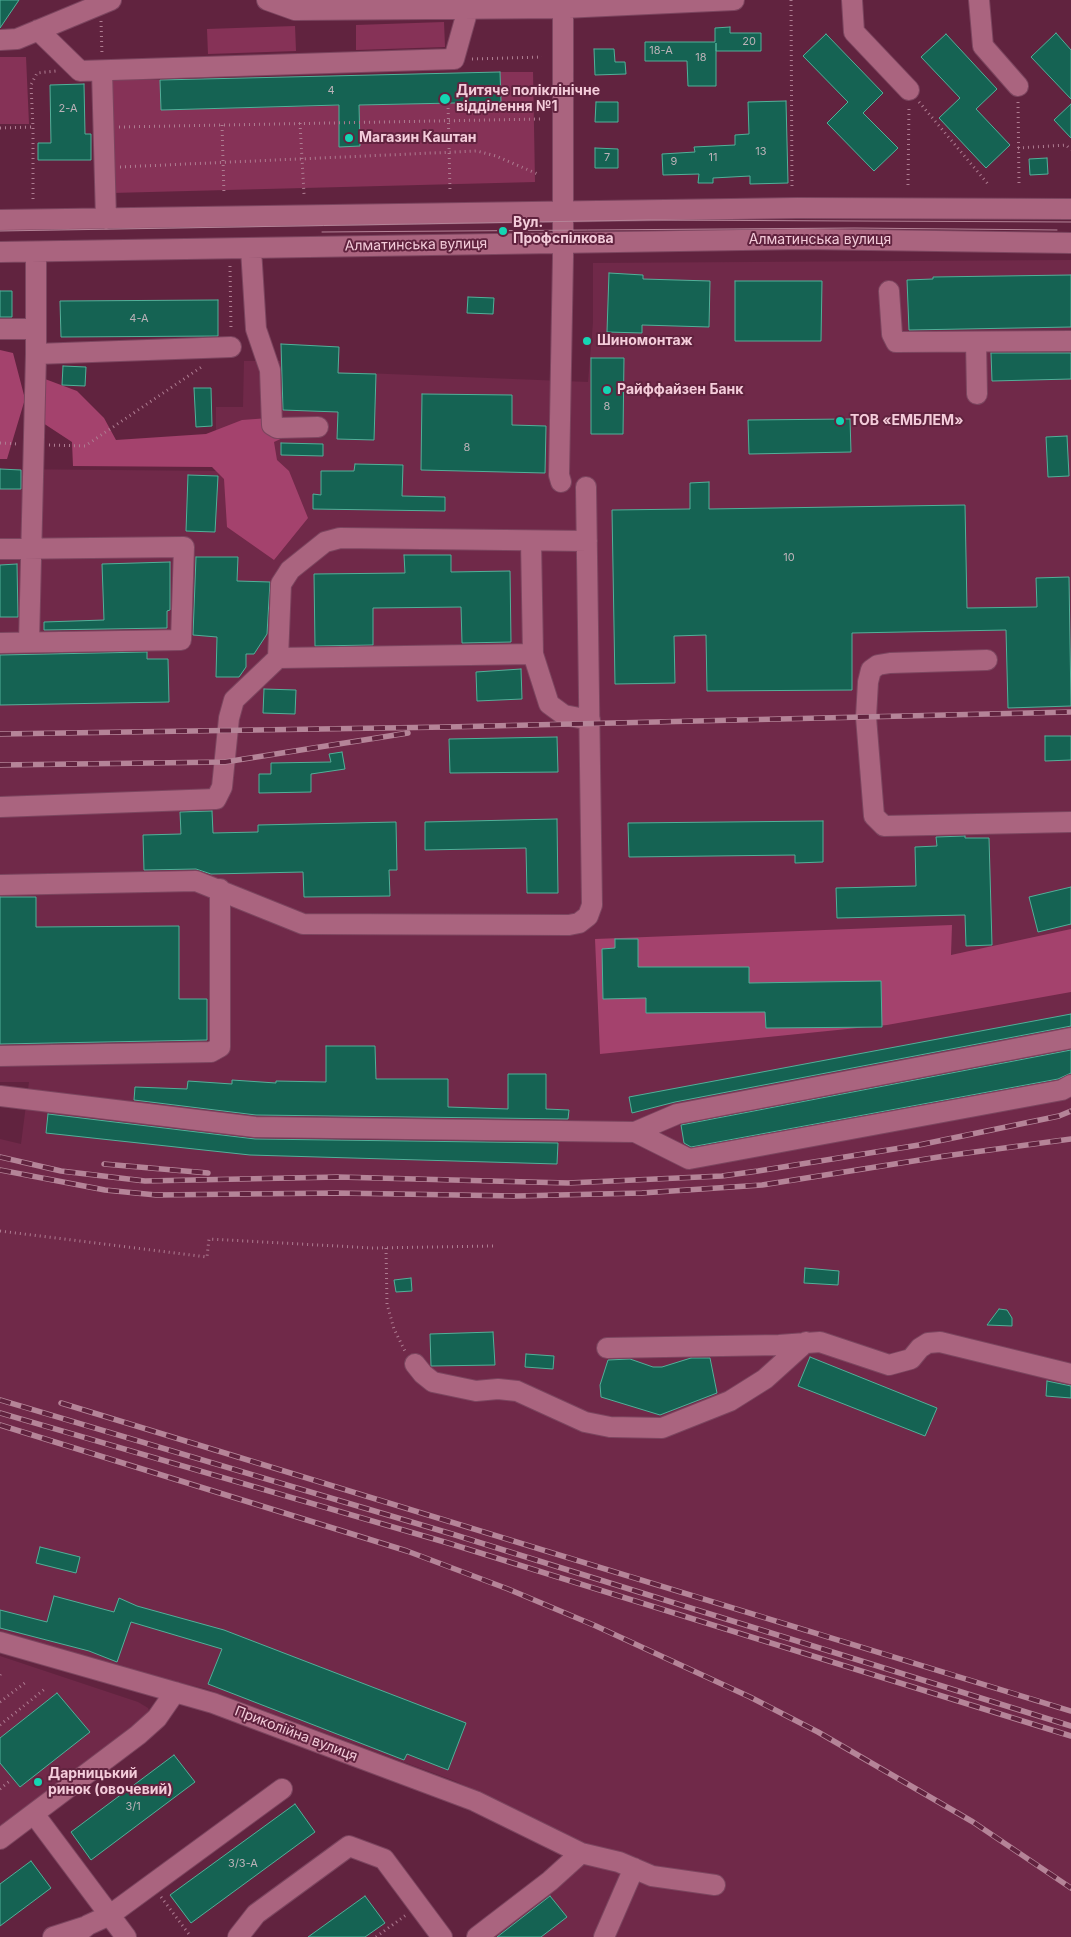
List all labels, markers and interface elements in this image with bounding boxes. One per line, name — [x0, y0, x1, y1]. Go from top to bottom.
house number: 20 — [742, 35, 756, 49]
house number: 18-А — [649, 44, 673, 58]
house number: 18 — [695, 51, 707, 65]
place label: Дитяче поліклінічне відділення №1 — [456, 83, 600, 115]
house number: 4 — [327, 84, 335, 98]
marker: Дитяче поліклінічне відділення №1 — [438, 92, 452, 106]
house number: 2-А — [59, 102, 77, 116]
place label: Магазин Каштан — [359, 130, 476, 146]
marker: Магазин Каштан — [343, 132, 355, 144]
house number: 13 — [755, 145, 767, 159]
house number: 7 — [604, 151, 610, 165]
house number: 11 — [709, 151, 717, 165]
house number: 9 — [671, 155, 677, 169]
place label: Вул. Профспілкова — [513, 215, 614, 248]
marker: Вул. Профспілкова — [497, 225, 509, 237]
street label: Алматинська вулиця — [749, 232, 891, 248]
street label: Алматинська вулиця — [345, 235, 487, 255]
house number: 4-А — [129, 312, 149, 326]
place label: Шиномонтаж — [597, 333, 693, 349]
marker: Шиномонтаж — [581, 335, 593, 347]
place label: Райффайзен Банк — [617, 382, 743, 398]
marker: Райффайзен Банк — [601, 384, 613, 396]
house number: 8 — [604, 400, 610, 414]
place label: ТОВ «ЕМБЛЕМ» — [850, 413, 963, 429]
marker: ТОВ «ЕМБЛЕМ» — [834, 415, 846, 427]
house number: 8 — [464, 441, 470, 455]
house number: 10 — [783, 551, 795, 565]
street label: Приколійна вулиця — [232, 1703, 360, 1765]
place label: Дарницький ринок (овочевий) — [48, 1766, 172, 1798]
marker: Дарницький ринок (овочевий) — [32, 1776, 44, 1788]
house number: 3/1 — [125, 1800, 141, 1814]
house number: 3/3-А — [228, 1857, 258, 1871]

